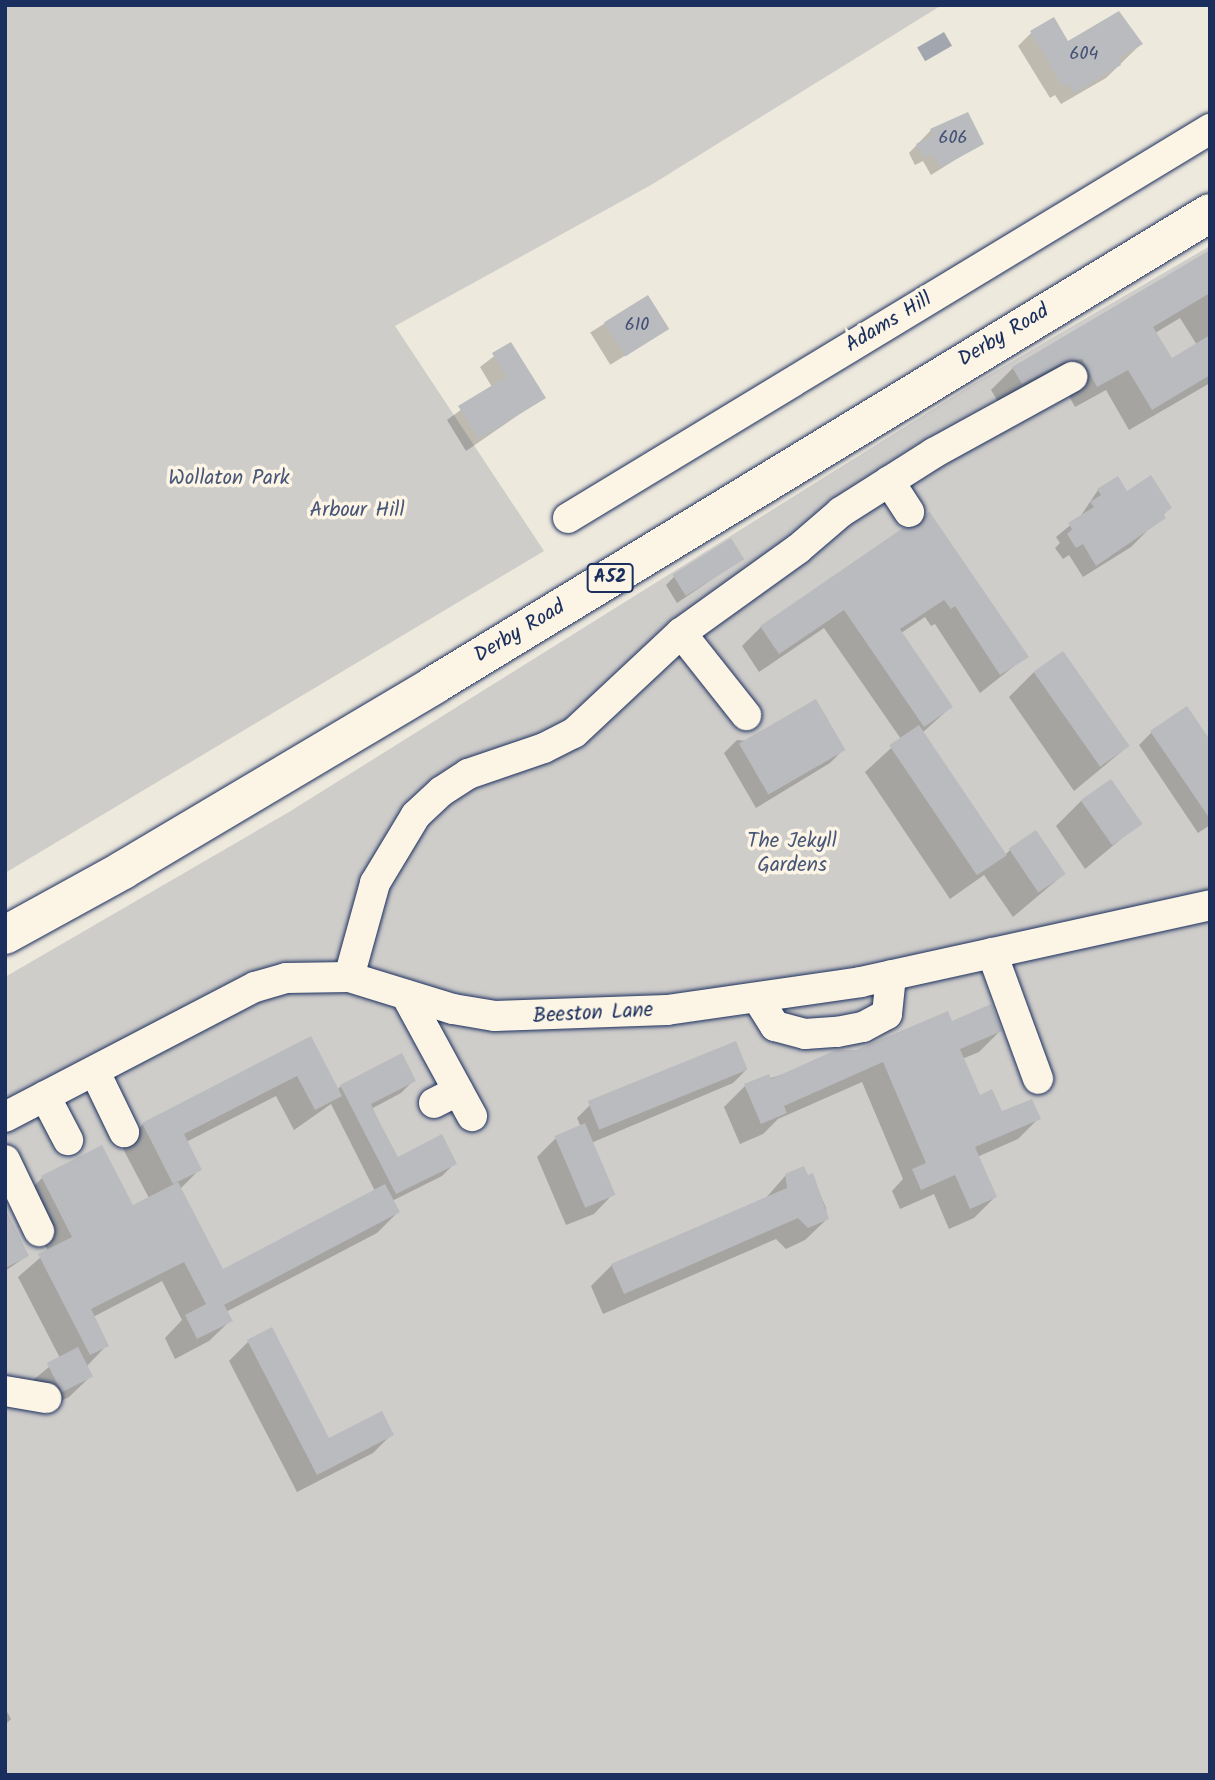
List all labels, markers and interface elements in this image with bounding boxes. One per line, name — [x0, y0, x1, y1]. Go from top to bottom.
house number: 604 — [1070, 44, 1098, 66]
house number: 606 — [938, 128, 968, 150]
street label: Adams Hill — [841, 287, 937, 359]
street label: Derby Road — [954, 299, 1054, 373]
house number: 610 — [625, 315, 649, 337]
park label: Wollaton Park — [168, 466, 290, 492]
park label: Arbour Hill — [309, 498, 405, 524]
road number: A52 — [586, 562, 634, 594]
street label: Derby Road — [470, 595, 570, 669]
park label: The Jekyll Gardens — [747, 829, 837, 879]
street label: Beeston Lane — [532, 998, 654, 1030]

